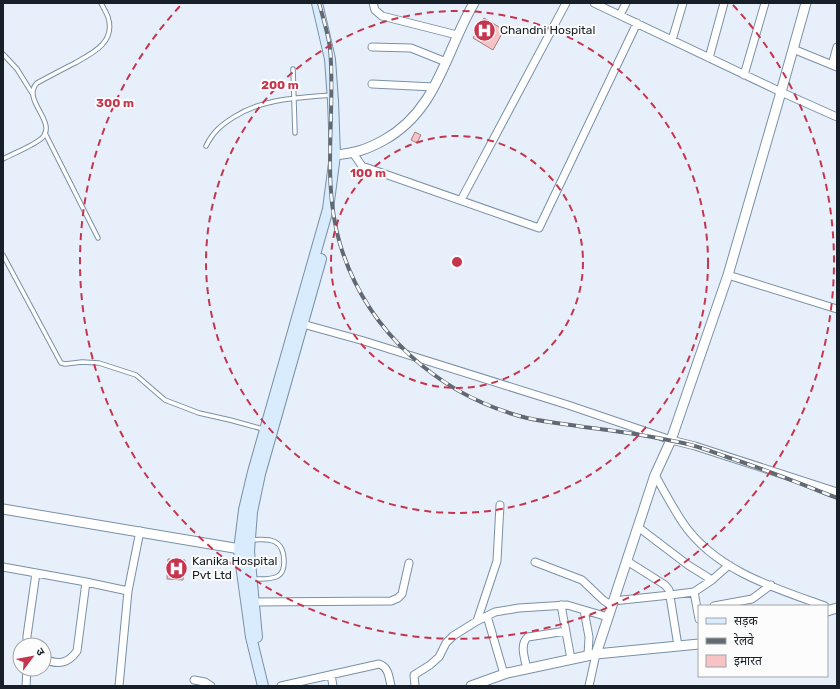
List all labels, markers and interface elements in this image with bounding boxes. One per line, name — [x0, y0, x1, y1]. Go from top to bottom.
hospital icon: Chandni Hospital — [472, 17, 498, 43]
place label: Chandni Hospital — [500, 23, 595, 37]
text: 200 m — [261, 78, 299, 92]
text: 300 m — [96, 96, 134, 110]
text: 100 m — [350, 166, 386, 180]
centre of rings — [450, 255, 464, 269]
place label: Kanika Hospital Pvt Ltd — [192, 554, 278, 582]
hospital icon: Kanika Hospital Pvt Ltd — [163, 555, 189, 581]
legend — [698, 605, 828, 677]
text: सड़क — [734, 614, 759, 628]
text: रेलवे — [734, 633, 754, 648]
north arrow — [12, 637, 52, 677]
text: उ — [33, 646, 48, 659]
text: इमारत — [734, 654, 763, 668]

